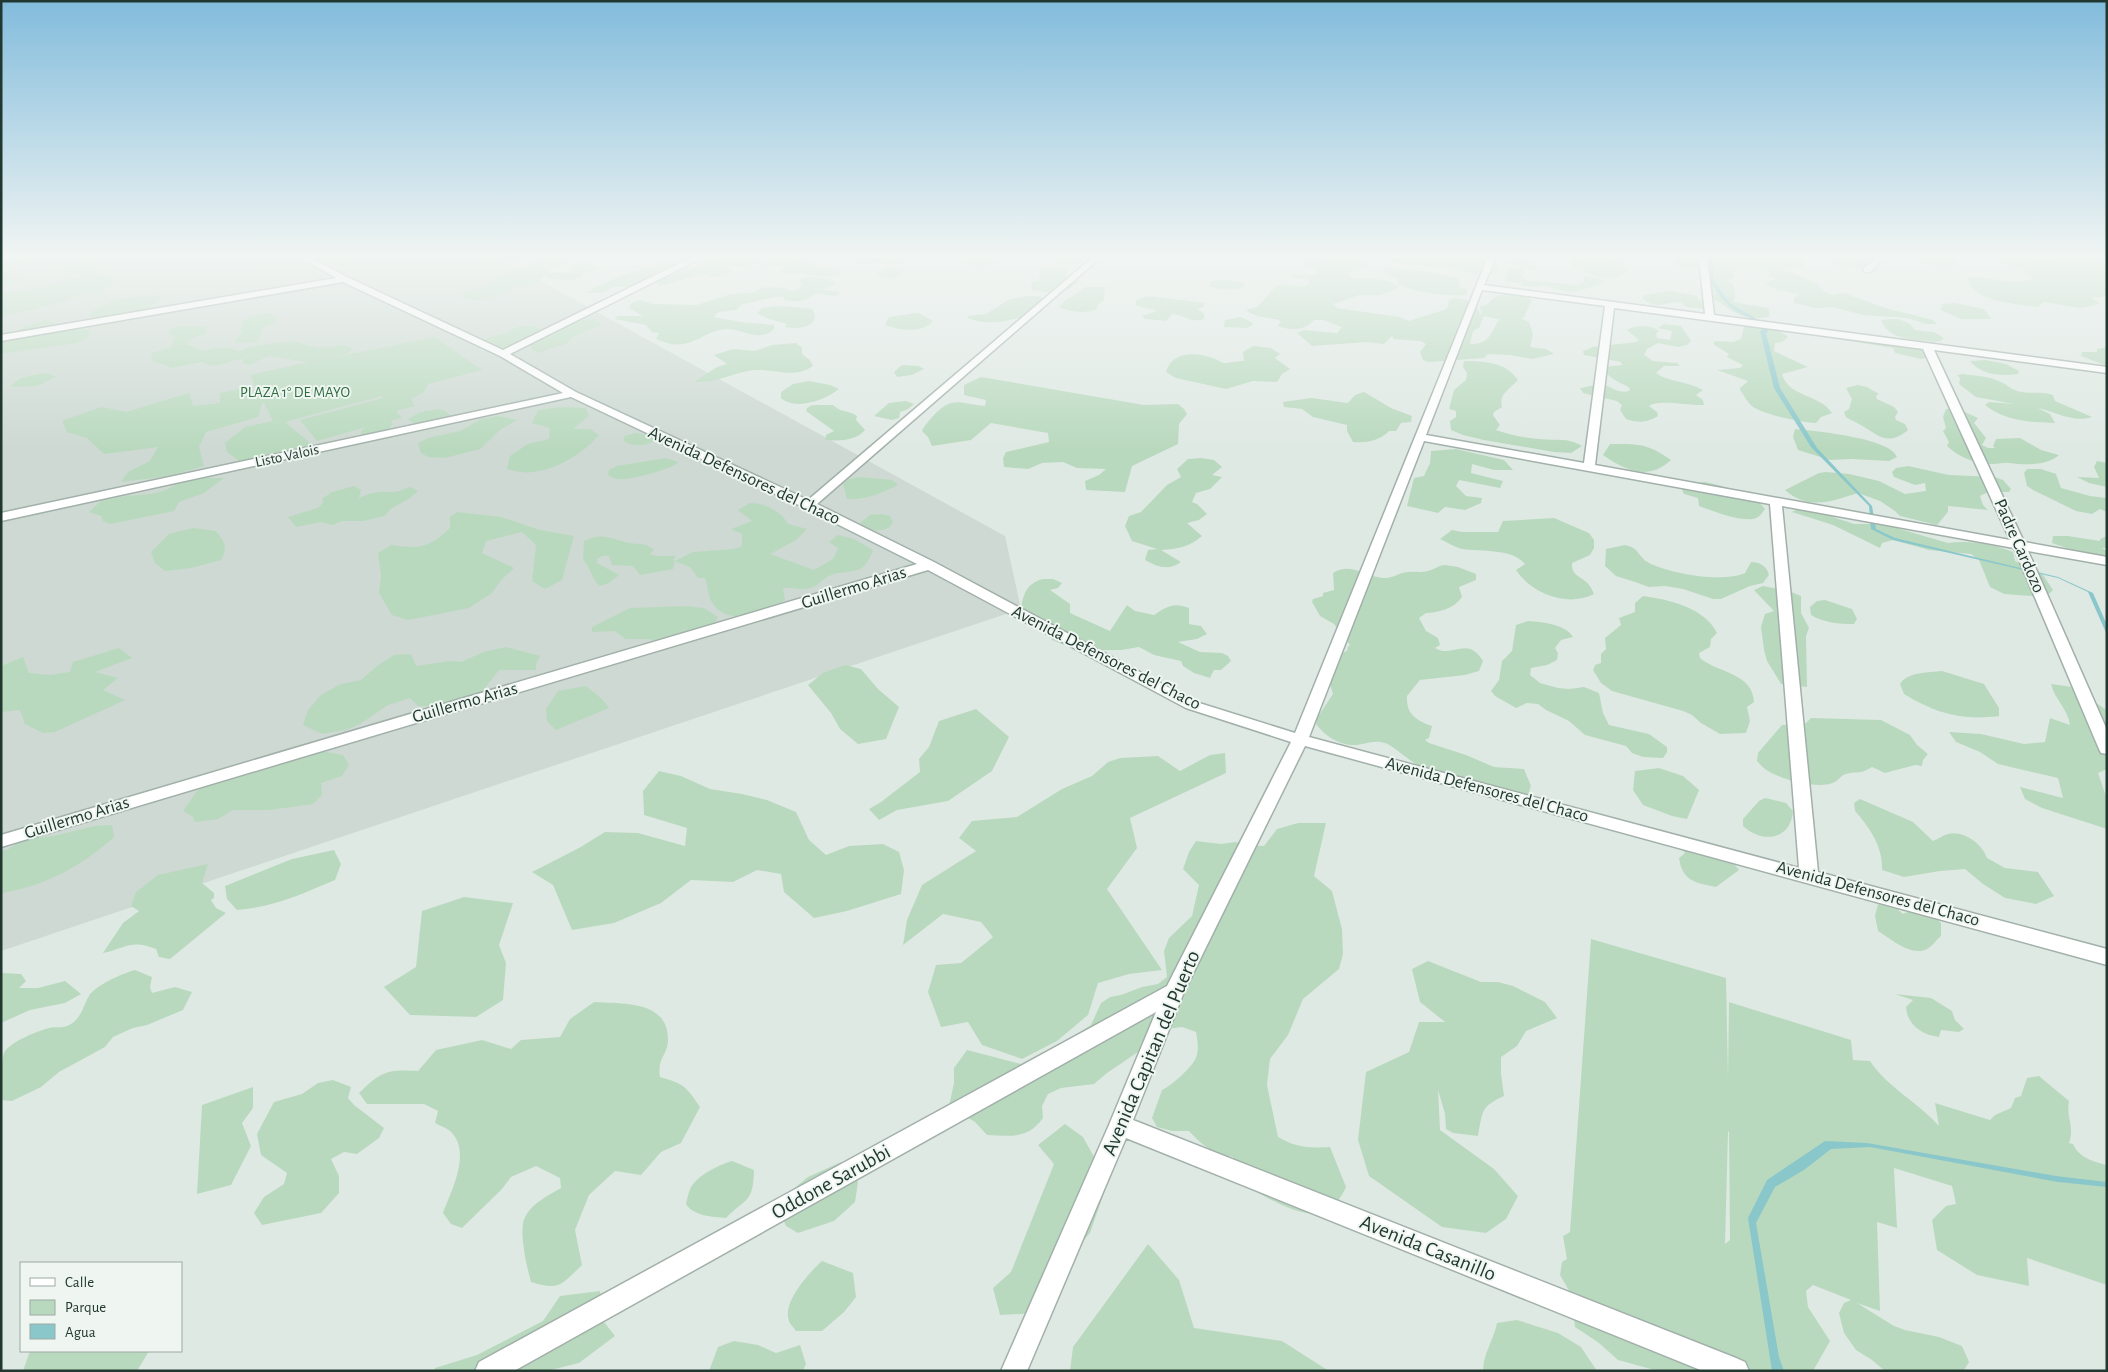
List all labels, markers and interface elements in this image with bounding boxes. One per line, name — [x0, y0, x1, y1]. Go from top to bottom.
park label: PLAZA 1° DE MAYO — [240, 385, 350, 400]
street label: Avenida Defensores del Chaco — [645, 424, 843, 528]
street label: Listo Valois — [254, 442, 320, 470]
street label: Padre Cardozo — [1990, 496, 2048, 596]
street label: Guillermo Arias — [799, 564, 909, 612]
street label: Avenida Defensores del Chaco — [1009, 602, 1204, 714]
street label: Guillermo Arias — [410, 679, 520, 727]
street label: Avenida Defensores del Chaco — [1383, 754, 1591, 826]
street label: Guillermo Arias — [22, 794, 132, 842]
street label: Avenida Defensores del Chaco — [1774, 858, 1982, 930]
street label: Avenida Capitan del Puerto — [1098, 947, 1204, 1159]
street label: Oddone Sarubbi — [768, 1141, 894, 1223]
street label: Avenida Casanillo — [1357, 1211, 1499, 1285]
legend — [20, 1262, 182, 1352]
text: Calle — [65, 1275, 94, 1290]
text: Parque — [65, 1300, 106, 1315]
text: Agua — [65, 1325, 96, 1340]

